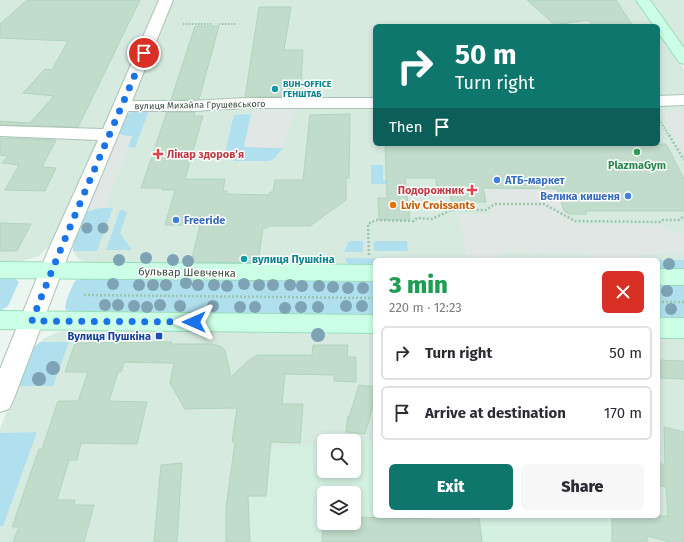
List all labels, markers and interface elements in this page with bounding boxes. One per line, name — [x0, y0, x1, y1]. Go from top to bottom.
pin — [127, 36, 161, 70]
text: 50 m — [455, 38, 517, 71]
icon: right — [389, 40, 441, 92]
icon: arrive — [133, 42, 155, 64]
text: Turn right — [455, 72, 535, 94]
place label: BUH-OFFICE ГЕНШТАБ — [283, 79, 332, 99]
marker: BUH-OFFICE ГЕНШТАБ — [270, 84, 280, 94]
street label: вулиця Михайла Грушевського — [134, 99, 266, 111]
icon: arrive — [431, 116, 453, 138]
text: Then — [389, 118, 423, 136]
marker: PlazmaGym — [632, 147, 642, 157]
marker: Лікар здоровʼя — [152, 148, 164, 160]
place label: Лікар здоровʼя — [167, 148, 244, 161]
place label: PlazmaGym — [608, 159, 666, 172]
place label: АТБ-маркет — [504, 174, 566, 187]
marker: АТБ-маркет — [492, 175, 502, 185]
place label: Подорожник — [398, 184, 465, 197]
marker: Подорожник — [467, 185, 477, 195]
place label: Велика кишеня — [540, 190, 620, 203]
marker: Велика кишеня — [623, 191, 633, 201]
place label: Lviv Croissants — [401, 199, 476, 212]
marker: Lviv Croissants — [388, 200, 398, 210]
place label: Freeride — [184, 214, 225, 227]
marker: Freeride — [171, 215, 181, 225]
place label: вулиця Пушкіна — [252, 253, 335, 266]
marker: вулиця Пушкіна — [239, 254, 249, 264]
street label: бульвар Шевченка — [138, 265, 236, 280]
text: 3 min — [389, 271, 448, 299]
button: close — [602, 271, 644, 313]
text: 220 m · 12:23 — [389, 300, 462, 315]
position arrow — [173, 301, 215, 343]
place label: Вулиця Пушкіна — [67, 330, 151, 343]
marker: Вулиця Пушкіна — [154, 331, 164, 341]
icon: right — [391, 342, 413, 364]
text: Turn right — [425, 344, 492, 362]
text: 50 m — [609, 344, 642, 362]
icon: arrive — [391, 402, 413, 424]
text: Arrive at destination — [425, 404, 566, 422]
text: 170 m — [604, 404, 642, 422]
map controls — [317, 434, 361, 530]
button: search — [317, 434, 361, 478]
button: Exit — [389, 464, 513, 510]
button: Share — [521, 464, 644, 510]
button: layers — [317, 486, 361, 530]

